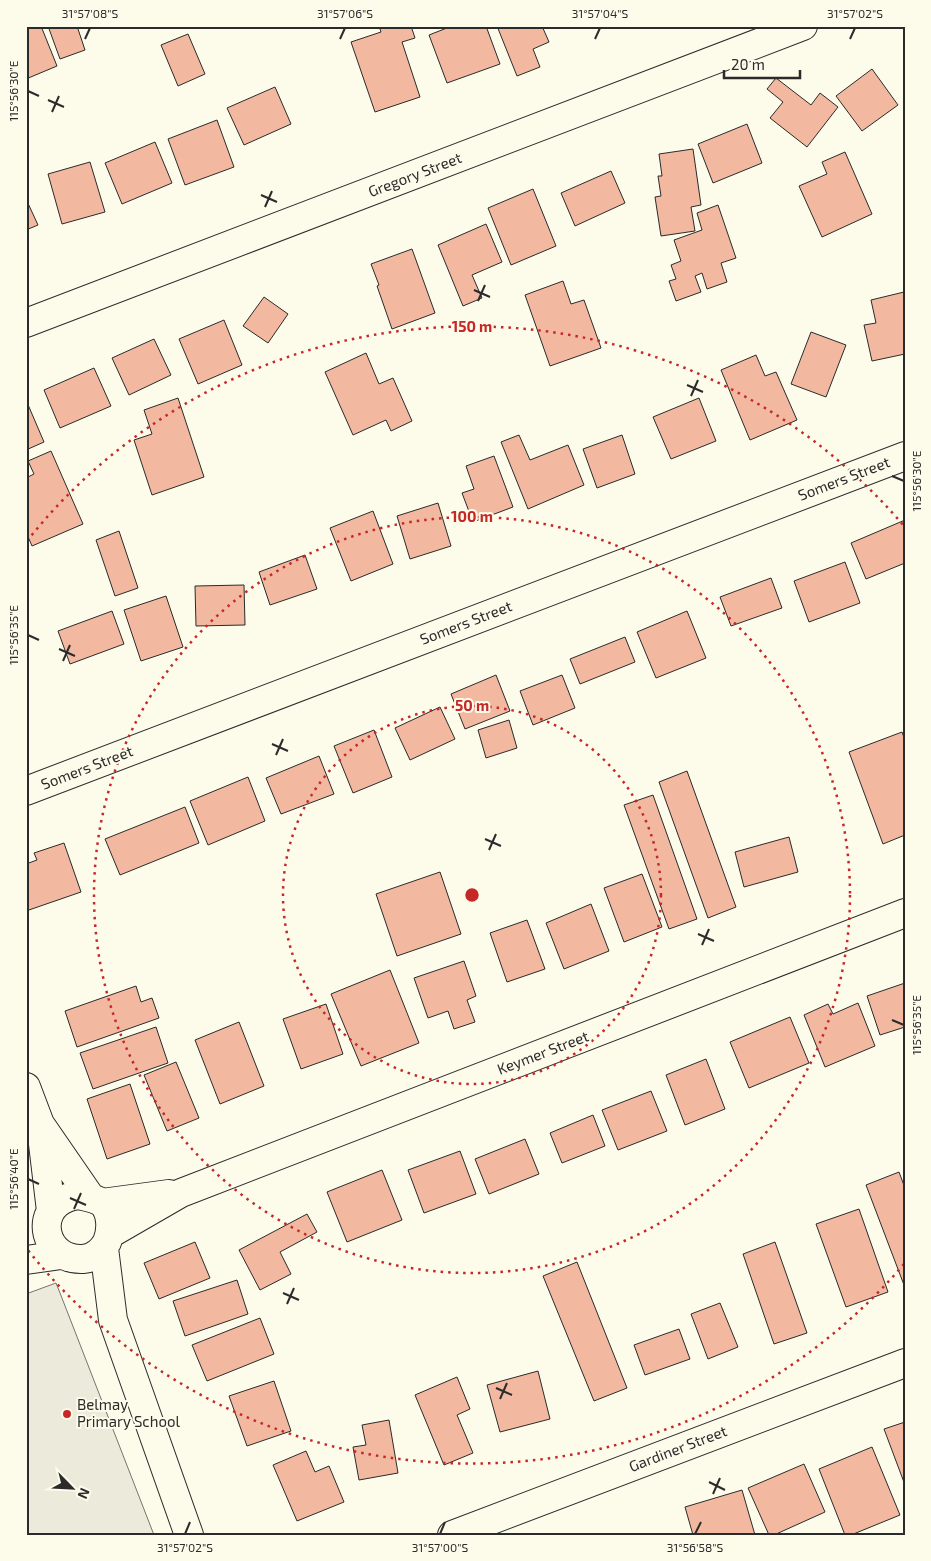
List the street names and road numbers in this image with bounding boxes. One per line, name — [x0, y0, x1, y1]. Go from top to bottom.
street label: Gregory Street — [365, 148, 464, 200]
street label: Somers Street — [795, 452, 892, 504]
street label: Somers Street — [417, 596, 514, 648]
street label: Somers Street — [38, 741, 135, 793]
street label: Keymer Street — [494, 1026, 591, 1078]
street label: Gardiner Street — [626, 1421, 729, 1475]

